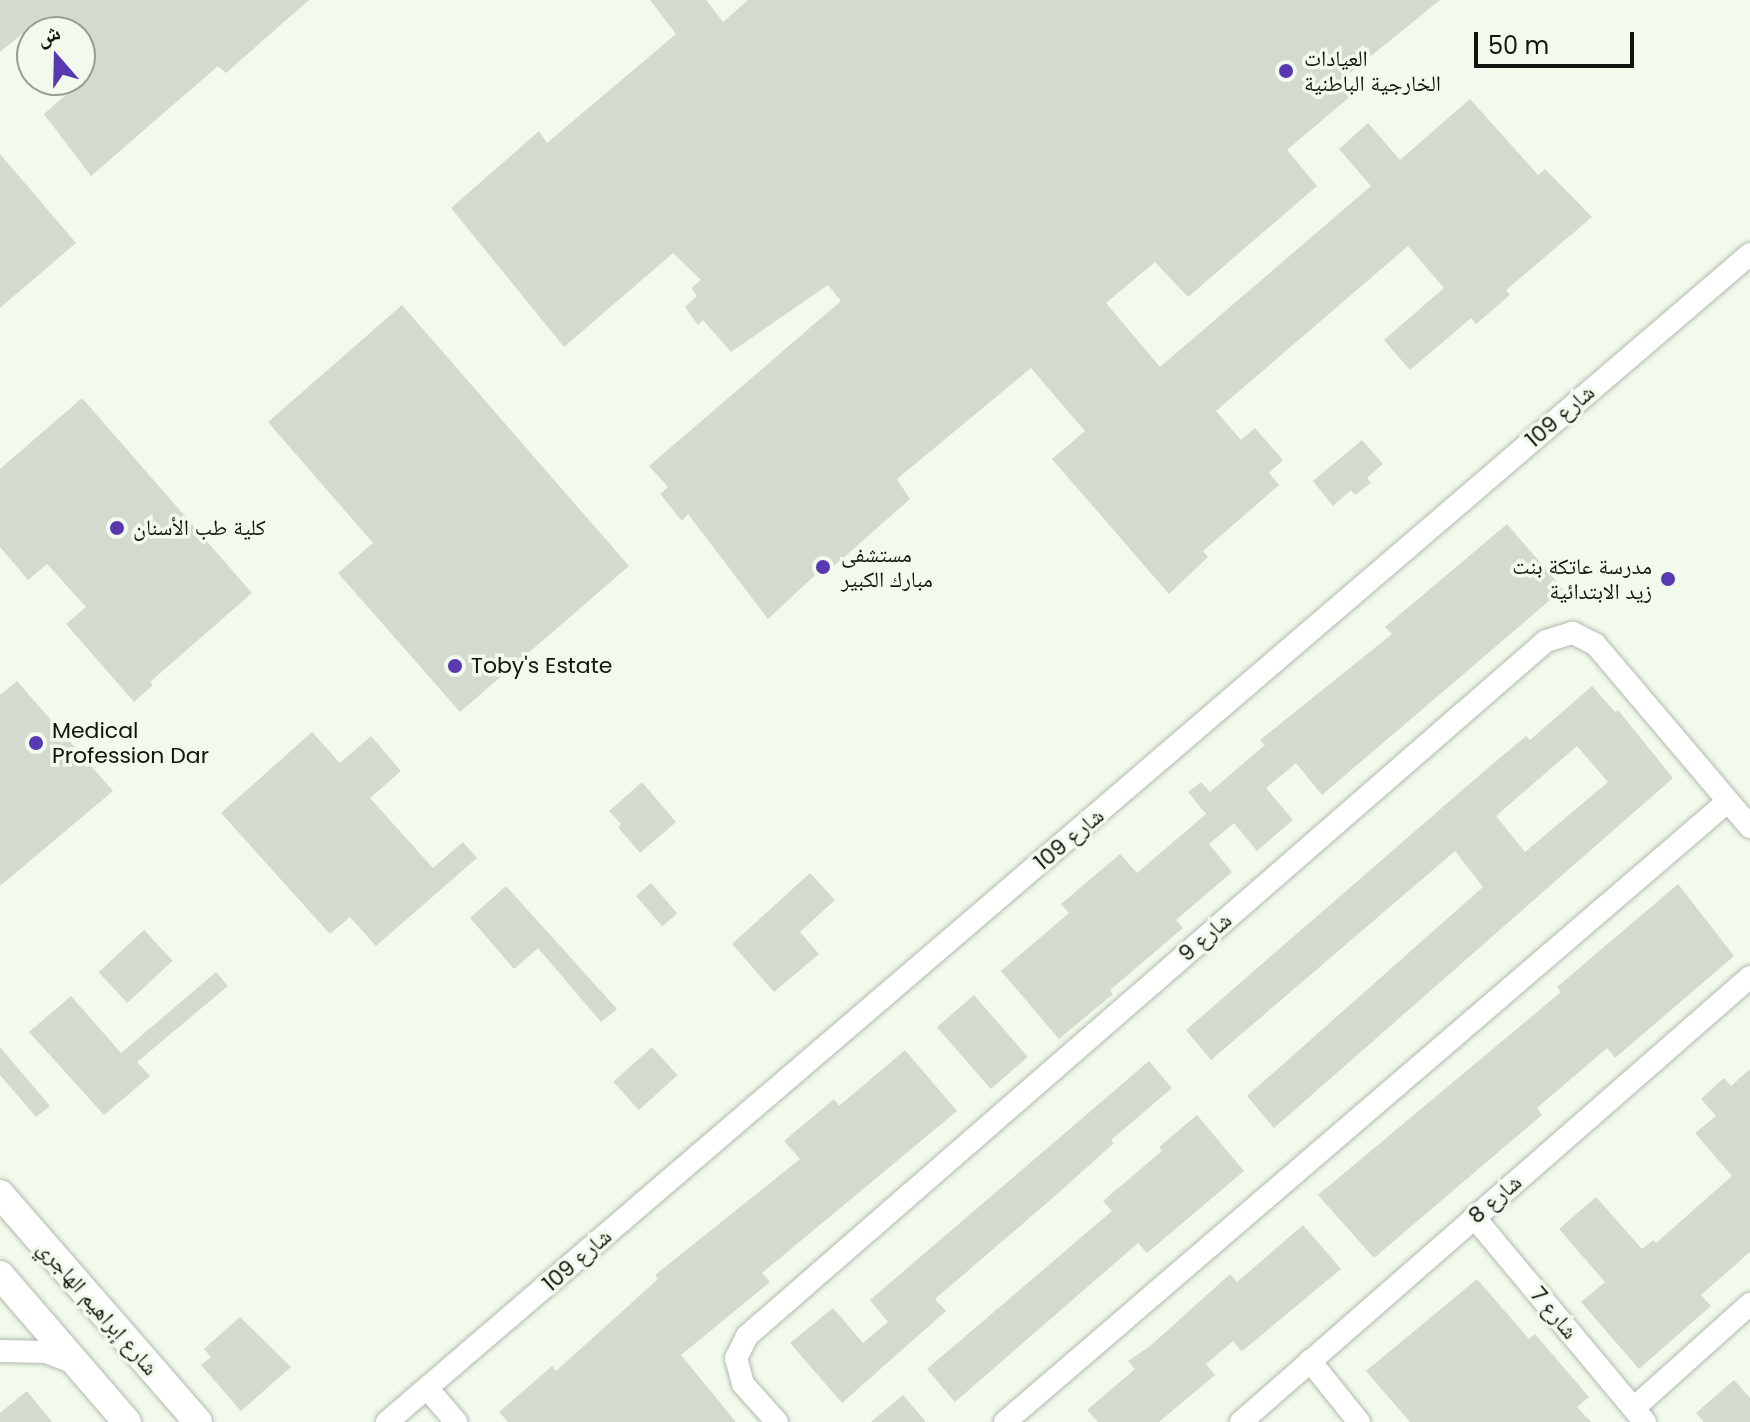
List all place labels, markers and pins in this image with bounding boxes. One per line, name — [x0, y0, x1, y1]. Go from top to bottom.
place label: العيادات الخارجية الباطنية — [1304, 45, 1441, 96]
marker: العيادات الخارجية الباطنية — [1275, 60, 1297, 82]
place label: كلية طب الأسنان — [133, 515, 266, 541]
marker: كلية طب الأسنان — [108, 519, 126, 537]
place label: مستشفى مبارك الكبير — [841, 541, 933, 592]
place label: مدرسة عاتكة بنت زيد الابتدائية — [1512, 553, 1652, 604]
marker: مستشفى مبارك الكبير — [812, 556, 834, 578]
marker: مدرسة عاتكة بنت زيد الابتدائية — [1659, 570, 1677, 588]
place label: Toby's Estate — [471, 653, 612, 679]
marker: Toby's Estate — [446, 657, 464, 675]
place label: Medical Profession Dar — [52, 717, 209, 768]
marker: Medical Profession Dar — [27, 734, 45, 752]

